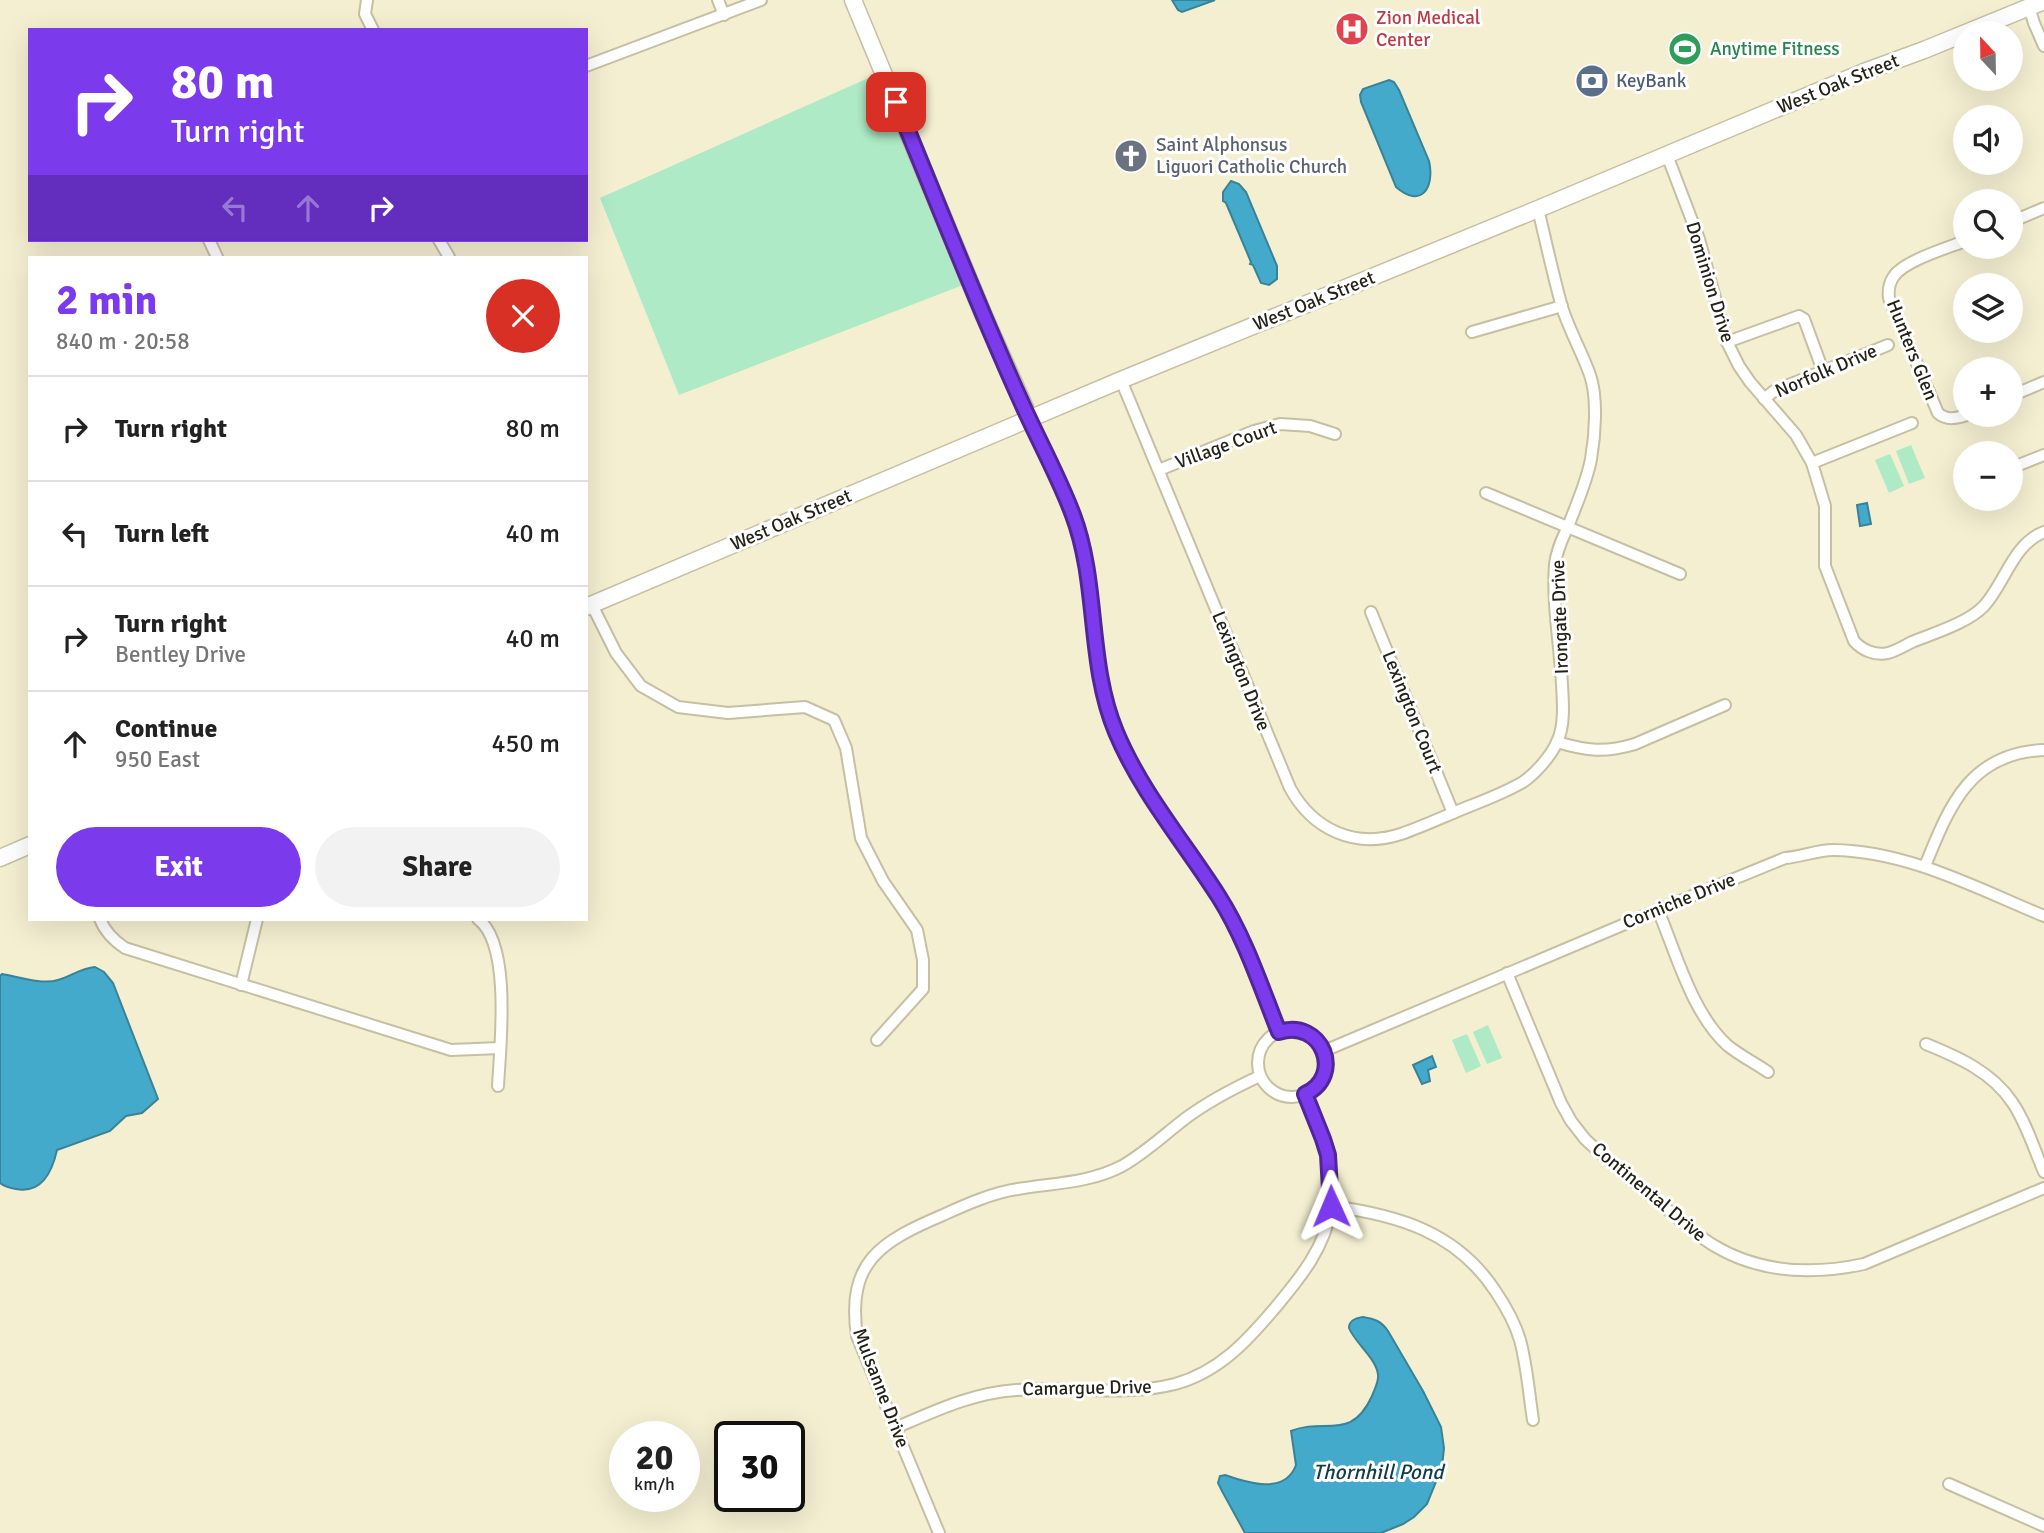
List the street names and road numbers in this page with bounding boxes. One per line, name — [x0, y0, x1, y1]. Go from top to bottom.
street label: West Oak Street — [1774, 49, 1903, 119]
street label: Dominion Drive — [1680, 219, 1740, 345]
street label: West Oak Street — [1250, 266, 1379, 336]
street label: Hunters Glen — [1881, 296, 1943, 404]
street label: Norfolk Drive — [1772, 339, 1880, 403]
street label: Village Court — [1172, 415, 1280, 474]
street label: West Oak Street — [727, 484, 855, 556]
street label: Irongate Drive — [1546, 559, 1574, 675]
street label: Lexington Drive — [1206, 608, 1276, 734]
street label: Lexington Court — [1377, 647, 1448, 777]
street label: Corniche Drive — [1619, 868, 1739, 934]
street label: Continental Drive — [1587, 1137, 1711, 1247]
street label: Mulsanne Drive — [847, 1325, 915, 1451]
street label: Camargue Drive — [1022, 1375, 1152, 1401]

